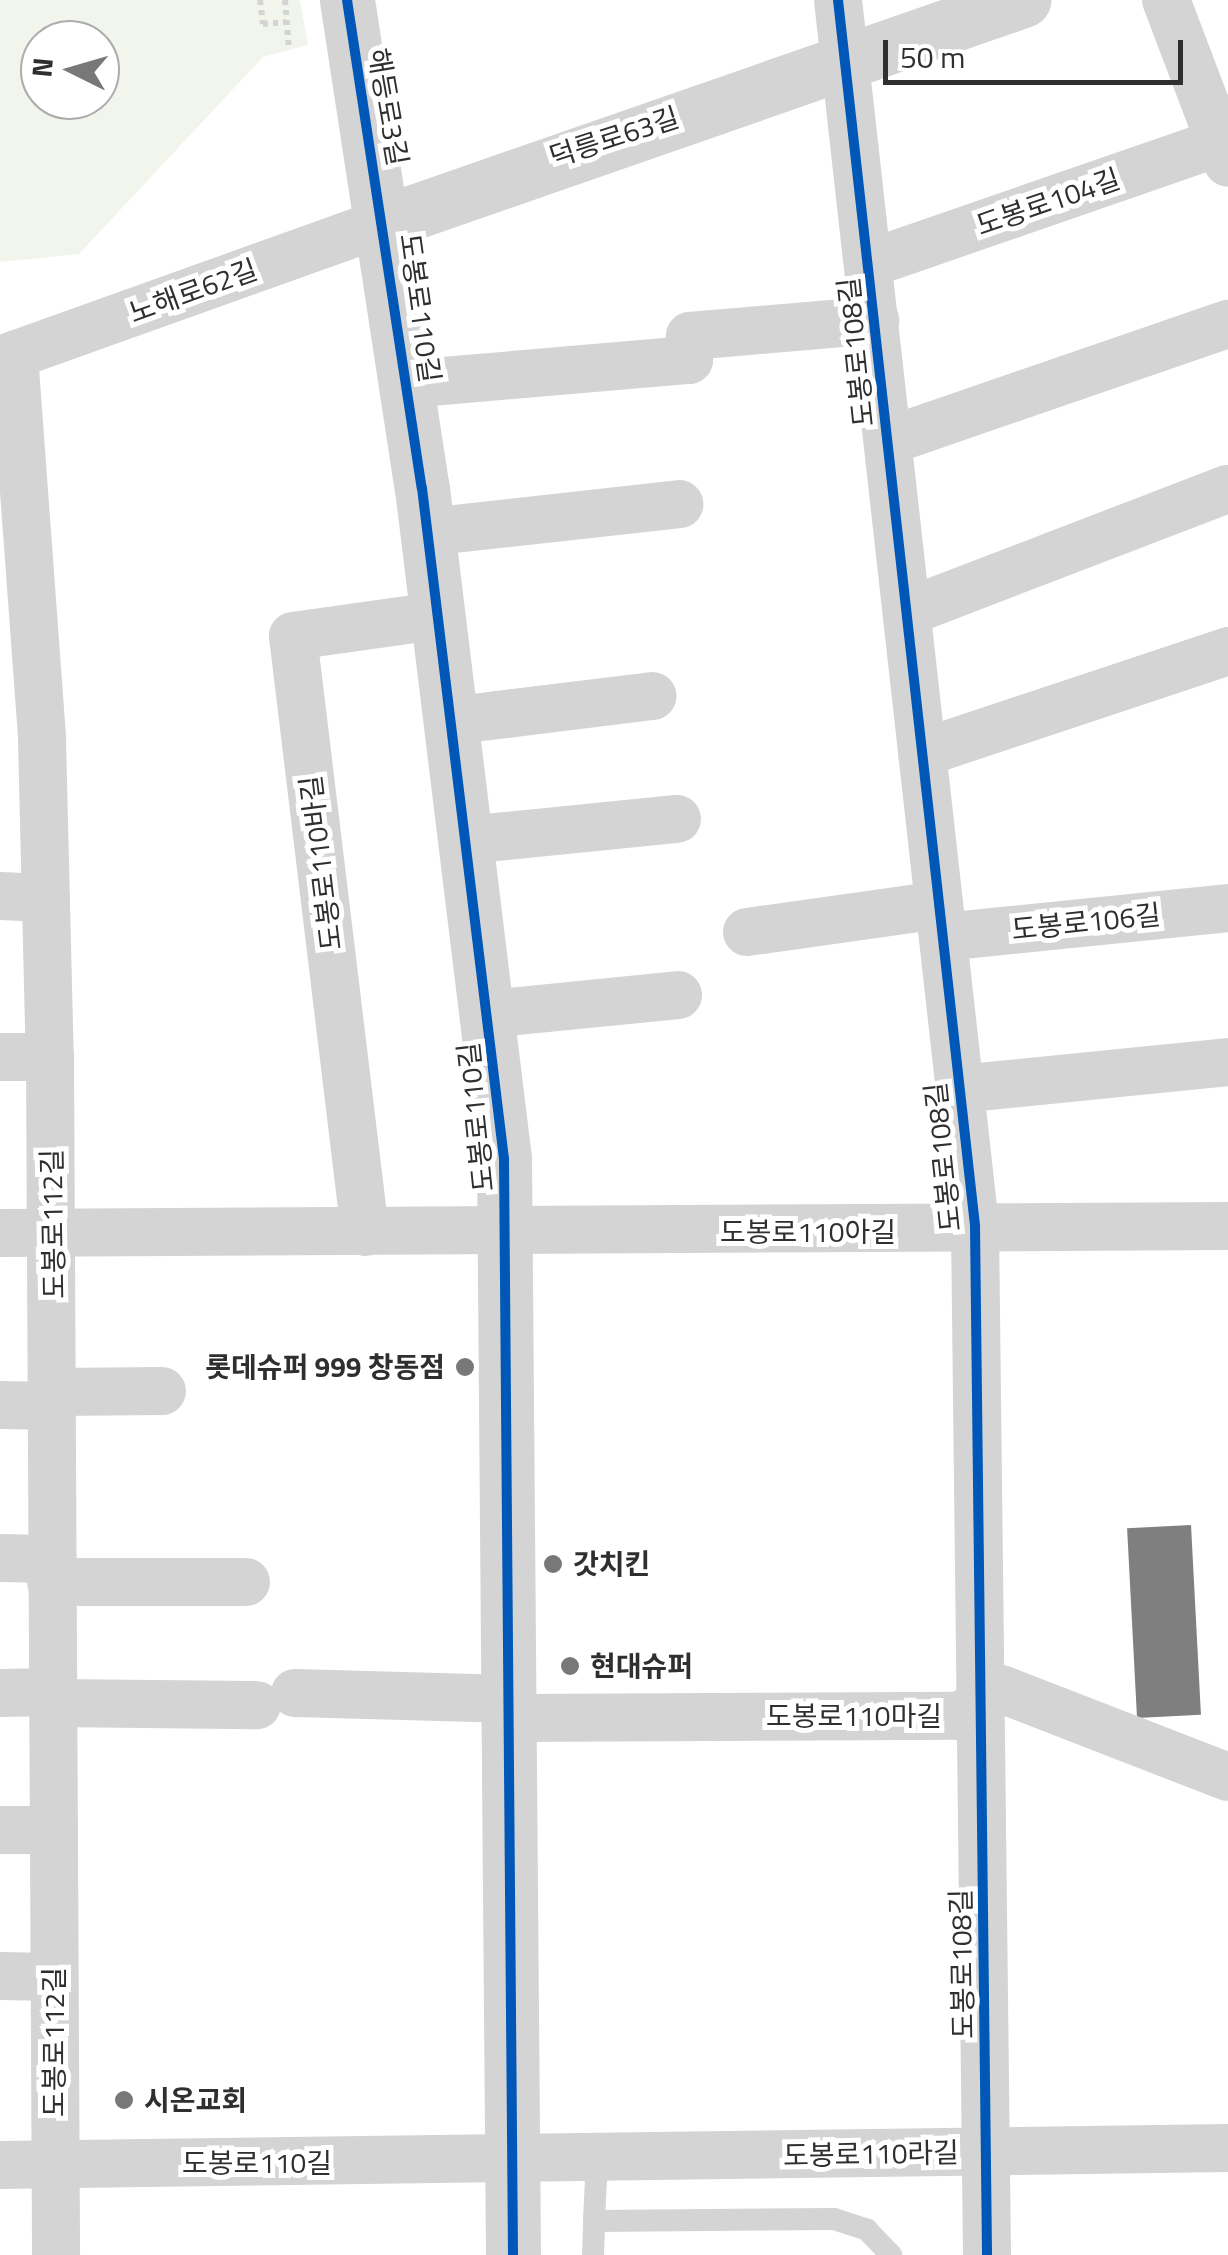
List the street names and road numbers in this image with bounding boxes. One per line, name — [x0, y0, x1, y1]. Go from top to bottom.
street label: 해등로3길 — [361, 46, 415, 168]
street label: 덕릉로63길 — [545, 100, 683, 174]
street label: 도봉로104길 — [972, 162, 1124, 242]
street label: 도봉로110길 — [393, 231, 447, 385]
street label: 노해로62길 — [124, 252, 262, 330]
street label: 도봉로108길 — [831, 276, 881, 428]
street label: 도봉로110바길 — [294, 774, 348, 952]
street label: 도봉로106길 — [1010, 897, 1162, 947]
street label: 도봉로110길 — [451, 1041, 501, 1193]
street label: 도봉로108길 — [918, 1081, 968, 1233]
street label: 도봉로112길 — [35, 1149, 71, 1299]
street label: 도봉로110아길 — [720, 1215, 896, 1249]
street label: 도봉로110마길 — [766, 1699, 942, 1733]
street label: 도봉로108길 — [944, 1889, 980, 2039]
street label: 도봉로112길 — [37, 1967, 71, 2117]
street label: 도봉로110라길 — [783, 2136, 959, 2172]
street label: 도봉로110길 — [182, 2146, 332, 2180]

